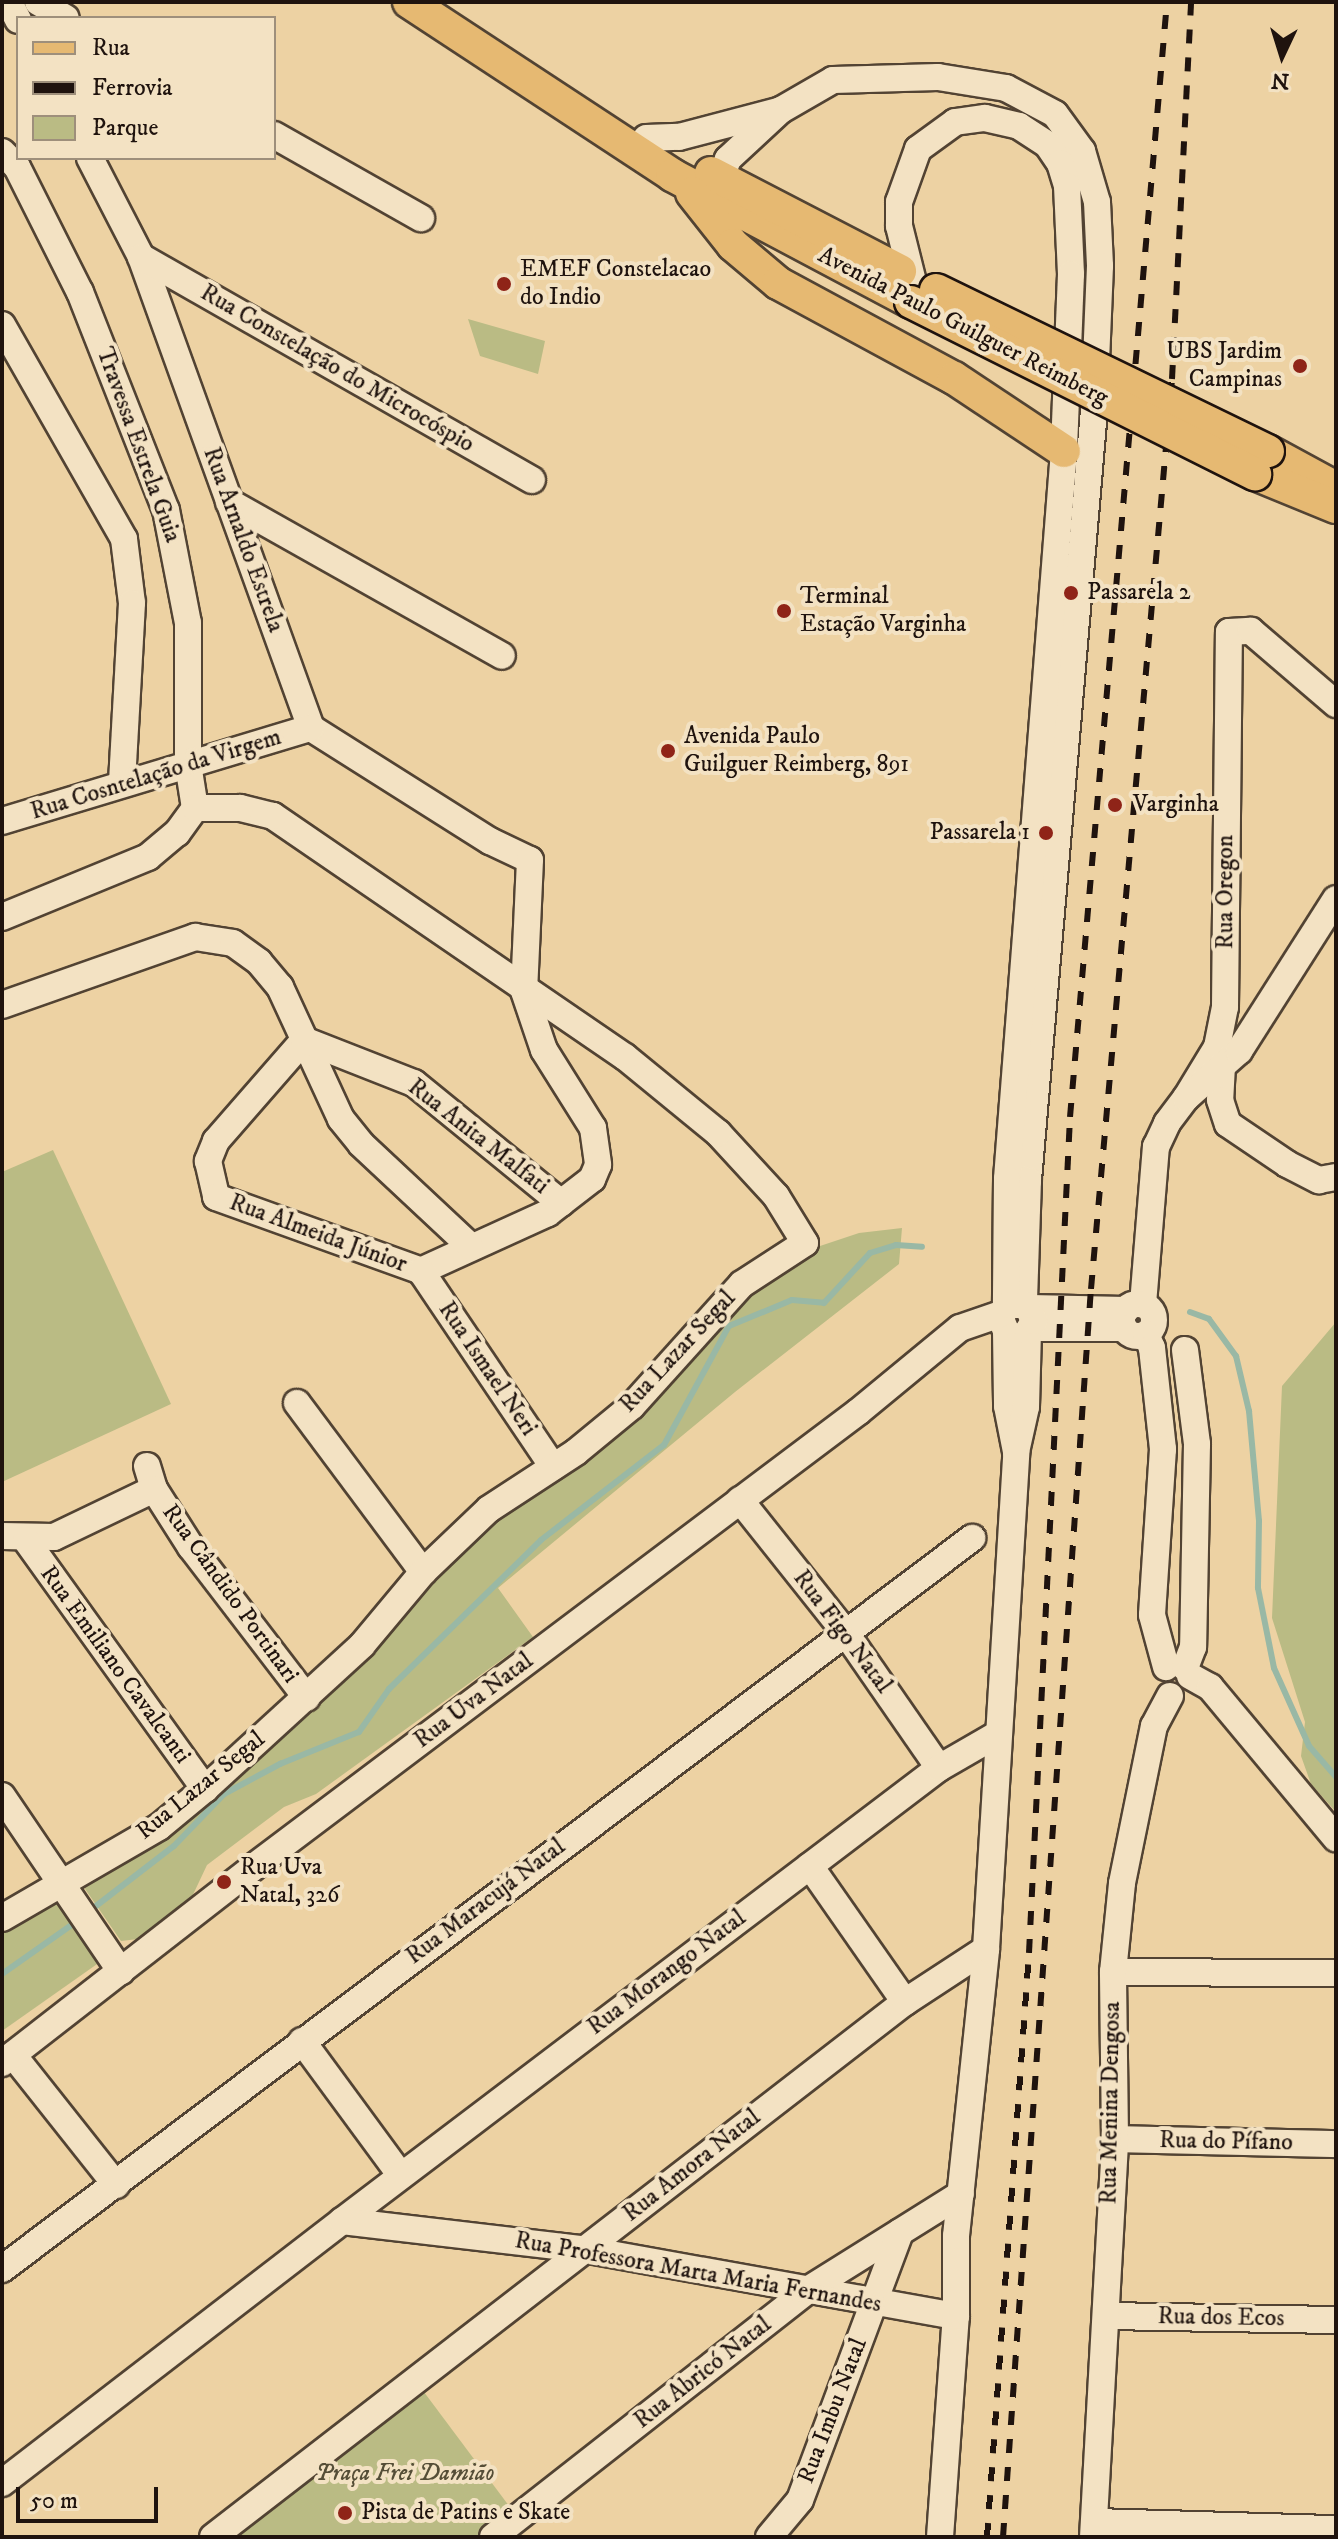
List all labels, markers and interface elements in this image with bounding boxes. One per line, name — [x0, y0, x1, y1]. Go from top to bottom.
legend — [16, 16, 276, 160]
north arrow — [1242, 16, 1322, 96]
text: Rua — [92, 33, 130, 63]
text: N — [1270, 66, 1290, 95]
text: Ferrovia — [92, 73, 173, 103]
text: Parque — [92, 113, 158, 143]
street label: Avenida Paulo Guilguer Reimberg — [813, 241, 1113, 413]
place label: EMEF Constelacao do Indio — [520, 256, 711, 312]
marker: EMEF Constelacao do Indio — [495, 275, 513, 293]
street label: Rua Constelação do Microcóspio — [195, 279, 479, 459]
place label: UBS Jardim Campinas — [1166, 338, 1282, 394]
street label: Travessa Estrela Guia — [89, 344, 187, 546]
marker: UBS Jardim Campinas — [1289, 355, 1311, 377]
street label: Rua Arnaldo Estrela — [196, 444, 290, 636]
place label: Passarela 2 — [1087, 579, 1191, 607]
place label: Terminal Estação Varginha — [800, 583, 966, 639]
marker: Passarela 2 — [1062, 584, 1080, 602]
marker: Terminal Estação Varginha — [775, 602, 793, 620]
street label: Rua Cosntelação da Virgem — [27, 723, 285, 827]
place label: Avenida Paulo Guilguer Reimberg, 891 — [684, 723, 909, 779]
marker: Avenida Paulo Guilguer Reimberg, 891 — [659, 742, 677, 760]
place label: Varginha — [1133, 791, 1219, 819]
marker: Varginha — [1104, 794, 1126, 816]
place label: Passarela 1 — [929, 819, 1030, 847]
marker: Passarela 1 — [1037, 824, 1055, 842]
street label: Rua Oregon — [1212, 835, 1240, 949]
street label: Rua Anita Malfati — [402, 1073, 554, 1201]
street label: Rua Almeida Júnior — [225, 1189, 411, 1279]
street label: Rua Lazar Segal — [614, 1285, 742, 1419]
street label: Rua Ismael Neri — [432, 1296, 542, 1442]
street label: Rua Cândido Portinari — [155, 1499, 305, 1689]
street label: Rua Emiliano Cavalcanti — [33, 1560, 197, 1770]
street label: Rua Figo Natal — [786, 1565, 898, 1699]
street label: Rua Uva Natal — [409, 1647, 539, 1755]
street label: Rua Lazar Segal — [131, 1726, 271, 1846]
street label: Rua Maracujá Natal — [401, 1833, 571, 1971]
place label: Rua Uva Natal, 326 — [240, 1854, 339, 1910]
marker: Rua Uva Natal, 326 — [215, 1873, 233, 1891]
street label: Rua Morango Natal — [582, 1904, 752, 2042]
street label: Rua Menina Dengosa — [1095, 2001, 1127, 2205]
street label: Rua Amora Natal — [618, 2103, 766, 2229]
street label: Rua do Pífano — [1159, 2126, 1293, 2158]
street label: Rua Professora Marta Maria Fernandes — [513, 2227, 883, 2319]
street label: Rua dos Ecos — [1157, 2302, 1285, 2334]
street label: Rua Abricó Natal — [629, 2311, 777, 2435]
street label: Rua Imbu Natal — [792, 2334, 874, 2488]
park label: Praça Frei Damião — [316, 2460, 494, 2488]
scale bar — [20, 2471, 162, 2521]
text: 50 m — [30, 2486, 78, 2516]
place label: Pista de Patins e Skate — [361, 2499, 570, 2527]
marker: Pista de Patins e Skate — [336, 2504, 354, 2522]

